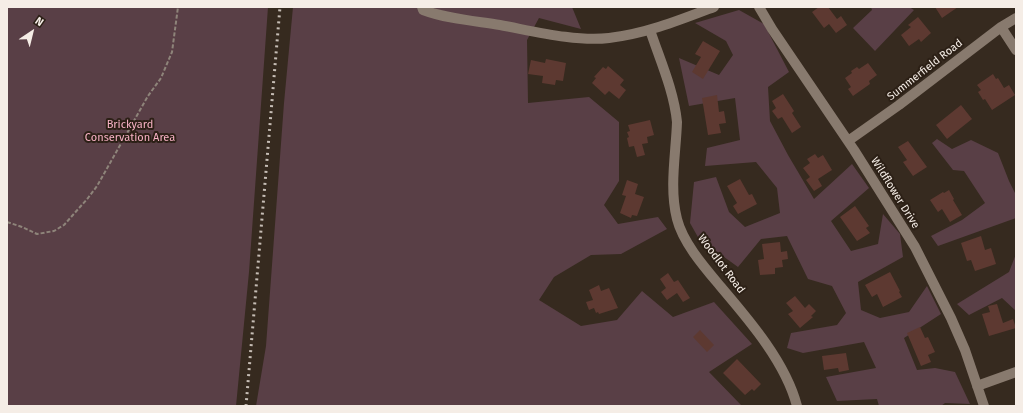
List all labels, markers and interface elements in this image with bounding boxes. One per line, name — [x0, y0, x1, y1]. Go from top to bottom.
north arrow — [12, 12, 52, 52]
text: N — [32, 14, 46, 29]
street label: Summerfield Road — [885, 37, 965, 103]
park label: Brickyard Conservation Area — [85, 118, 175, 144]
street label: Wildflower Drive — [868, 155, 922, 231]
street label: Woodlot Road — [695, 232, 747, 296]

